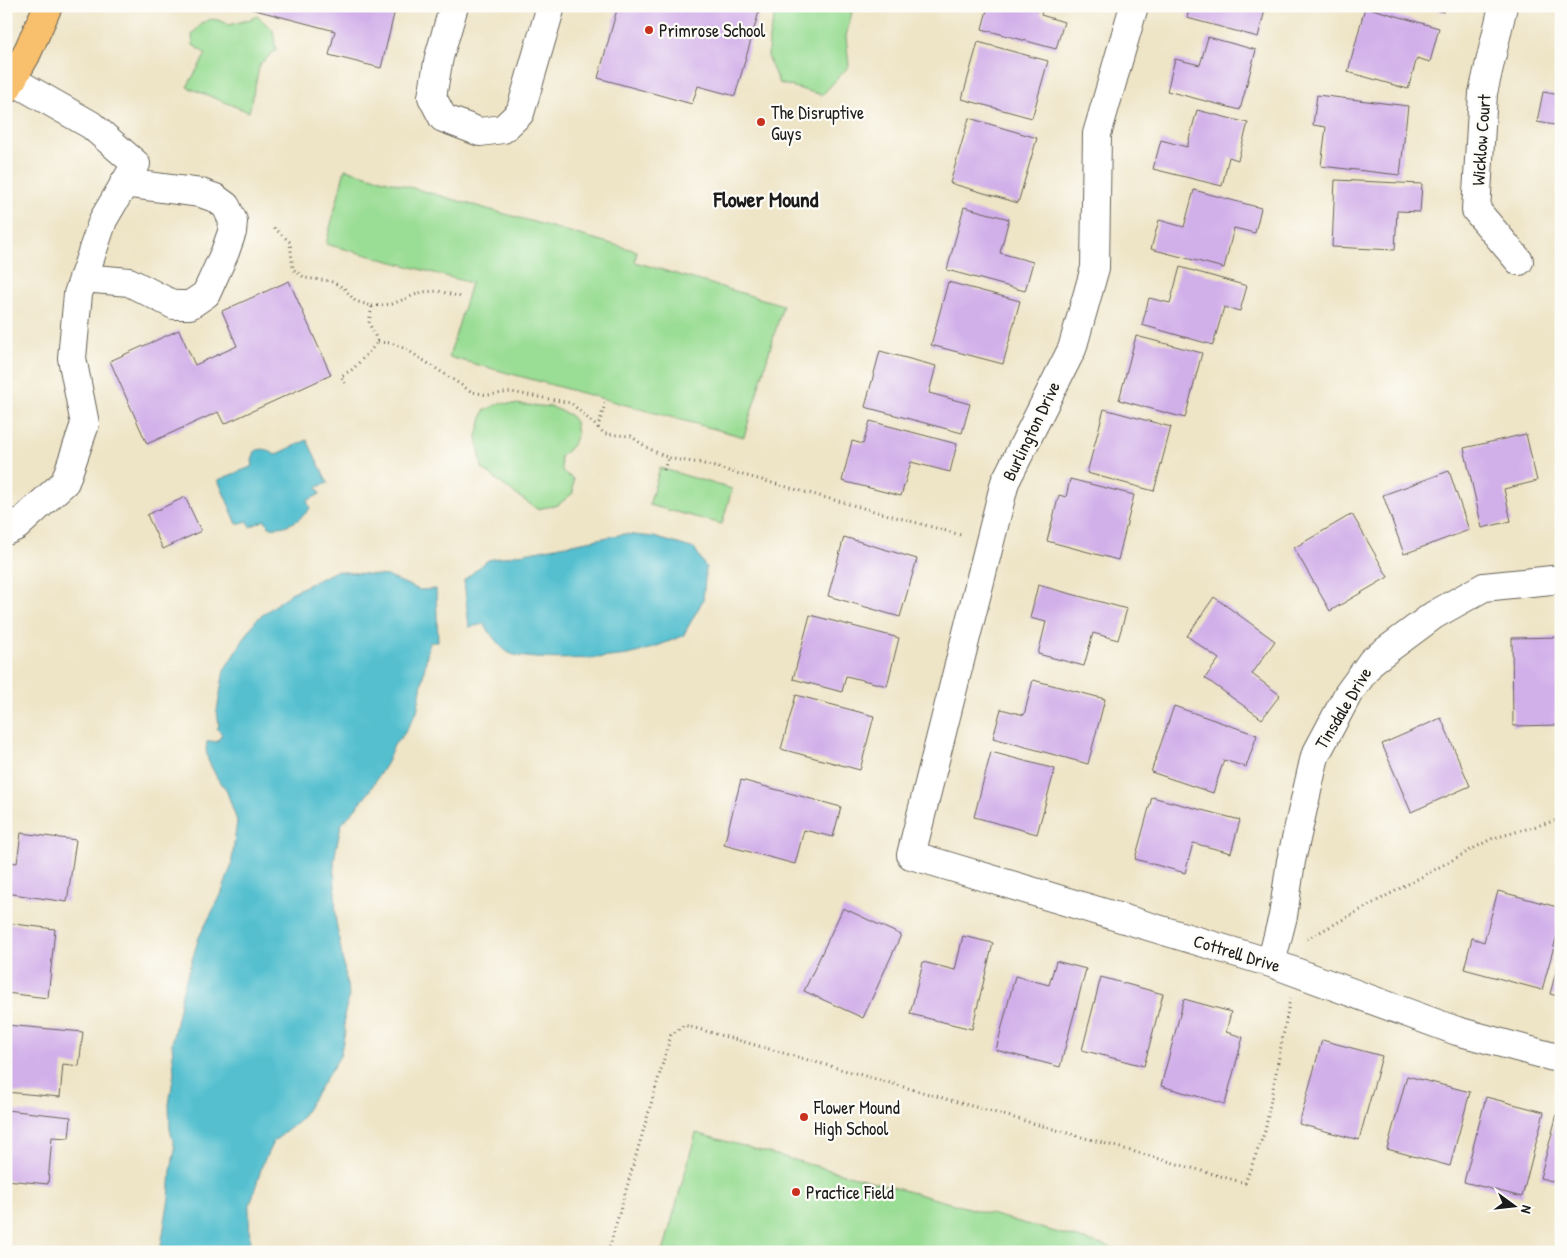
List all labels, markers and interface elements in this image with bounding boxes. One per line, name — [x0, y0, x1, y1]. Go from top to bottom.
place label: Primrose School — [659, 18, 766, 43]
marker: Primrose School — [643, 24, 655, 36]
street label: Wicklow Court — [1465, 93, 1497, 187]
place label: The Disruptive Guys — [771, 100, 864, 146]
marker: The Disruptive Guys — [755, 116, 767, 128]
district label: Flower Mound — [713, 184, 819, 214]
street label: Burlington Drive — [996, 377, 1066, 485]
street label: Tinsdale Drive — [1309, 662, 1377, 754]
street label: Cottrell Drive — [1191, 928, 1283, 978]
place label: Flower Mound High School — [813, 1095, 900, 1141]
marker: Flower Mound High School — [798, 1111, 810, 1123]
place label: Practice Field — [806, 1180, 894, 1205]
north arrow — [1490, 1180, 1540, 1230]
marker: Practice Field — [790, 1186, 802, 1198]
text: N — [1517, 1203, 1537, 1216]

